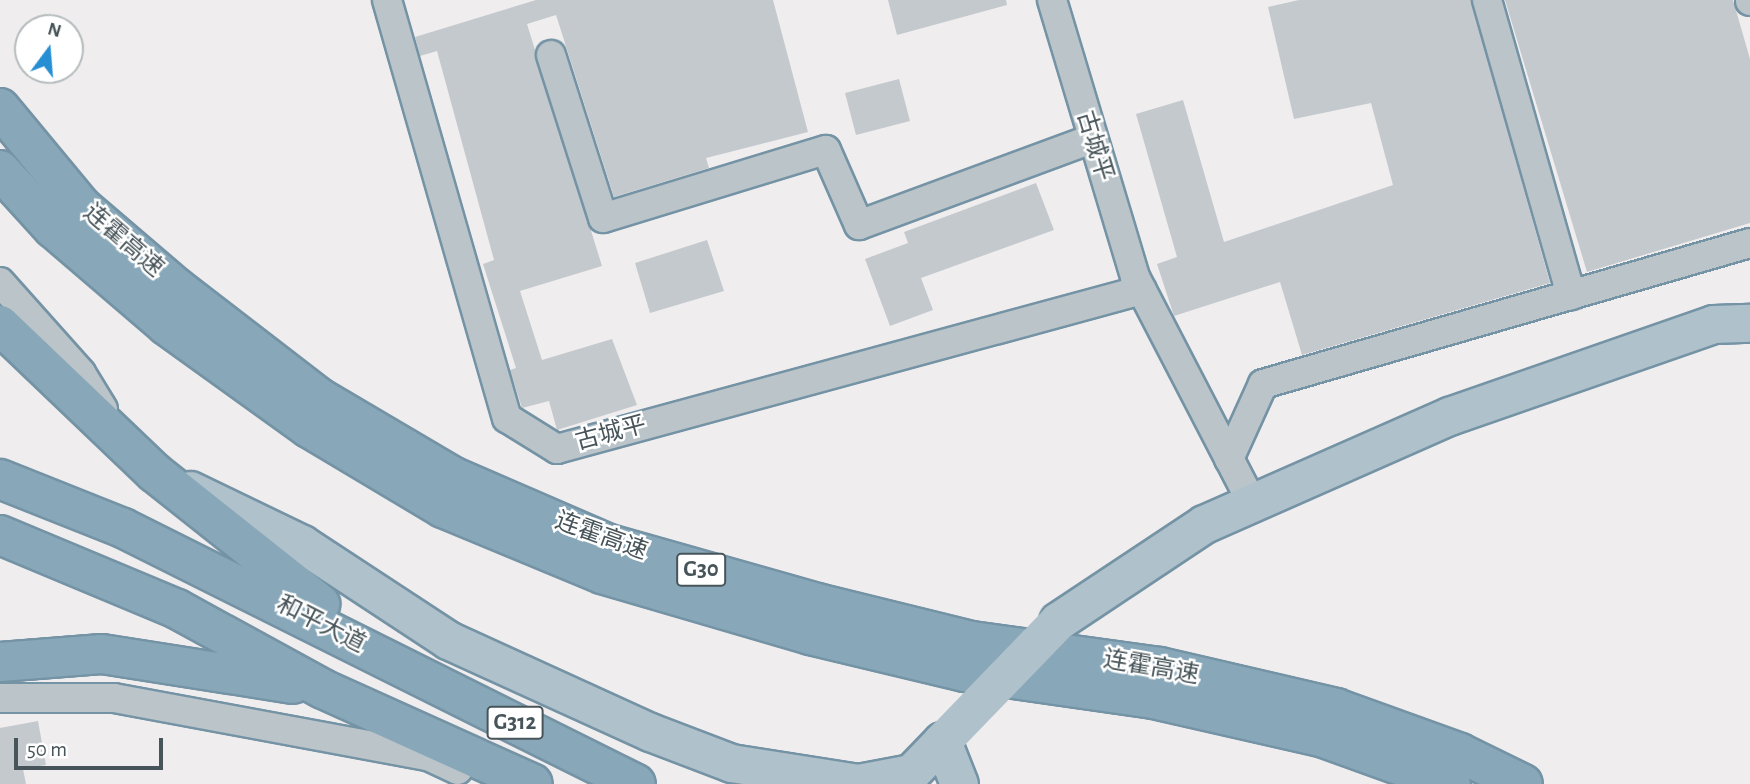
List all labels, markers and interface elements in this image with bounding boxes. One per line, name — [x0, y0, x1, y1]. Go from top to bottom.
north arrow — [14, 14, 84, 84]
text: N — [45, 19, 63, 41]
street label: 古城平 — [1070, 107, 1118, 185]
street label: 连霍高速 — [77, 199, 169, 283]
street label: 古城平 — [572, 411, 650, 457]
street label: 连霍高速 — [551, 507, 651, 567]
road number: G30 — [675, 550, 727, 590]
street label: 和平大道 — [272, 590, 370, 660]
street label: 连霍高速 — [1101, 645, 1201, 691]
road number: G312 — [485, 704, 545, 743]
scale bar — [18, 724, 166, 768]
text: 50 m — [27, 739, 67, 760]

